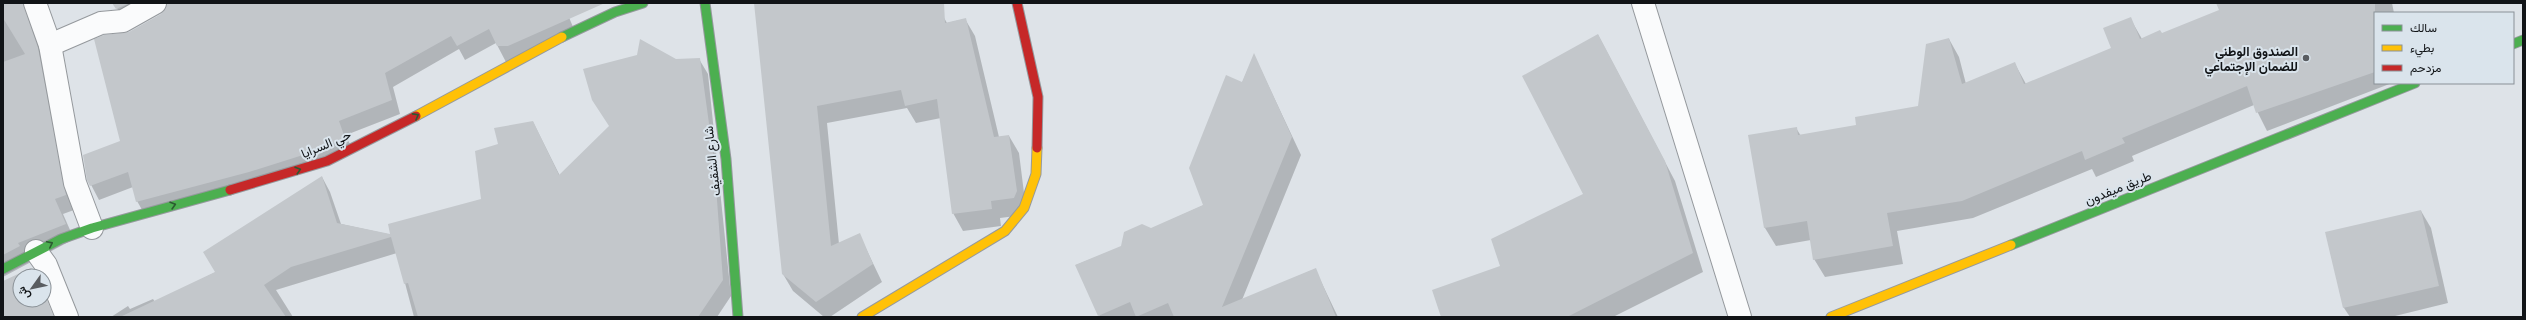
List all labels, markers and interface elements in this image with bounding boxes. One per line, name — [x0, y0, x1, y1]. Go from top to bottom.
legend — [2374, 12, 2514, 84]
text: سالك — [2410, 21, 2437, 35]
text: بطيء — [2410, 41, 2434, 58]
place label: الصندوق الوطني للضمان الإجتماعي — [2204, 44, 2298, 77]
marker: الصندوق الوطني للضمان الإجتماعي — [2301, 53, 2311, 63]
text: مزدحم — [2410, 61, 2441, 76]
one-way arrow — [412, 113, 420, 120]
street label: شارع الشقيف — [701, 125, 725, 197]
street label: حي السرايا — [299, 127, 355, 164]
one-way arrow — [295, 166, 302, 174]
street label: طريق ميفدون — [2083, 168, 2154, 209]
one-way arrow — [170, 201, 177, 210]
one-way arrow — [45, 241, 53, 249]
north arrow — [12, 268, 52, 308]
text: ش — [15, 284, 33, 302]

